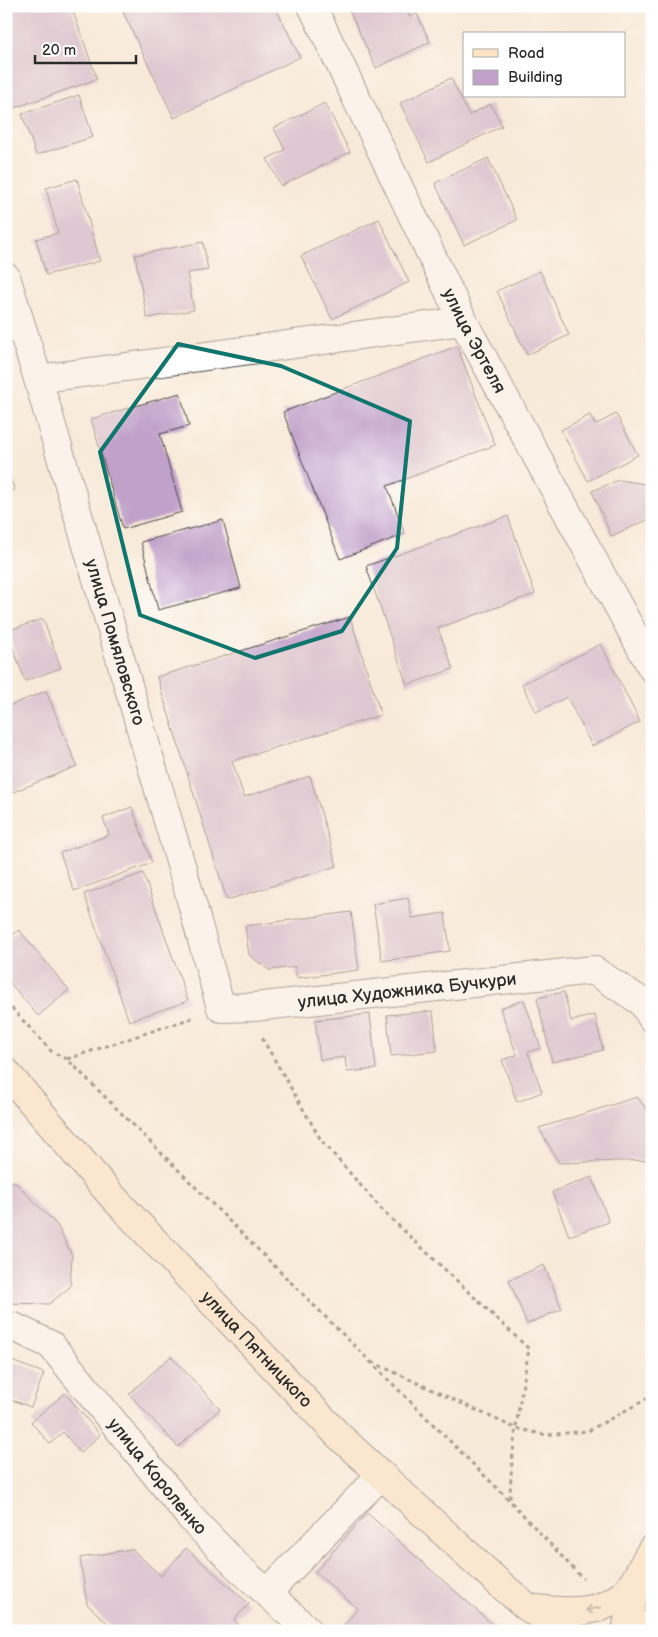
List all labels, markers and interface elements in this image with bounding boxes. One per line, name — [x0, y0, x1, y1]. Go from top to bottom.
scale bar — [35, 32, 136, 64]
legend — [463, 32, 626, 98]
text: 20 m — [42, 41, 76, 60]
text: Road — [508, 44, 544, 63]
text: Building — [508, 68, 563, 87]
street label: улица Эртеля — [438, 285, 511, 397]
street label: улица Помяловского — [81, 556, 150, 727]
street label: улица Художника Бучкури — [297, 968, 517, 1013]
street label: улица Пятницкого — [197, 1287, 317, 1412]
street label: улица Короленко — [104, 1414, 211, 1539]
one-way arrow — [585, 1604, 601, 1614]

